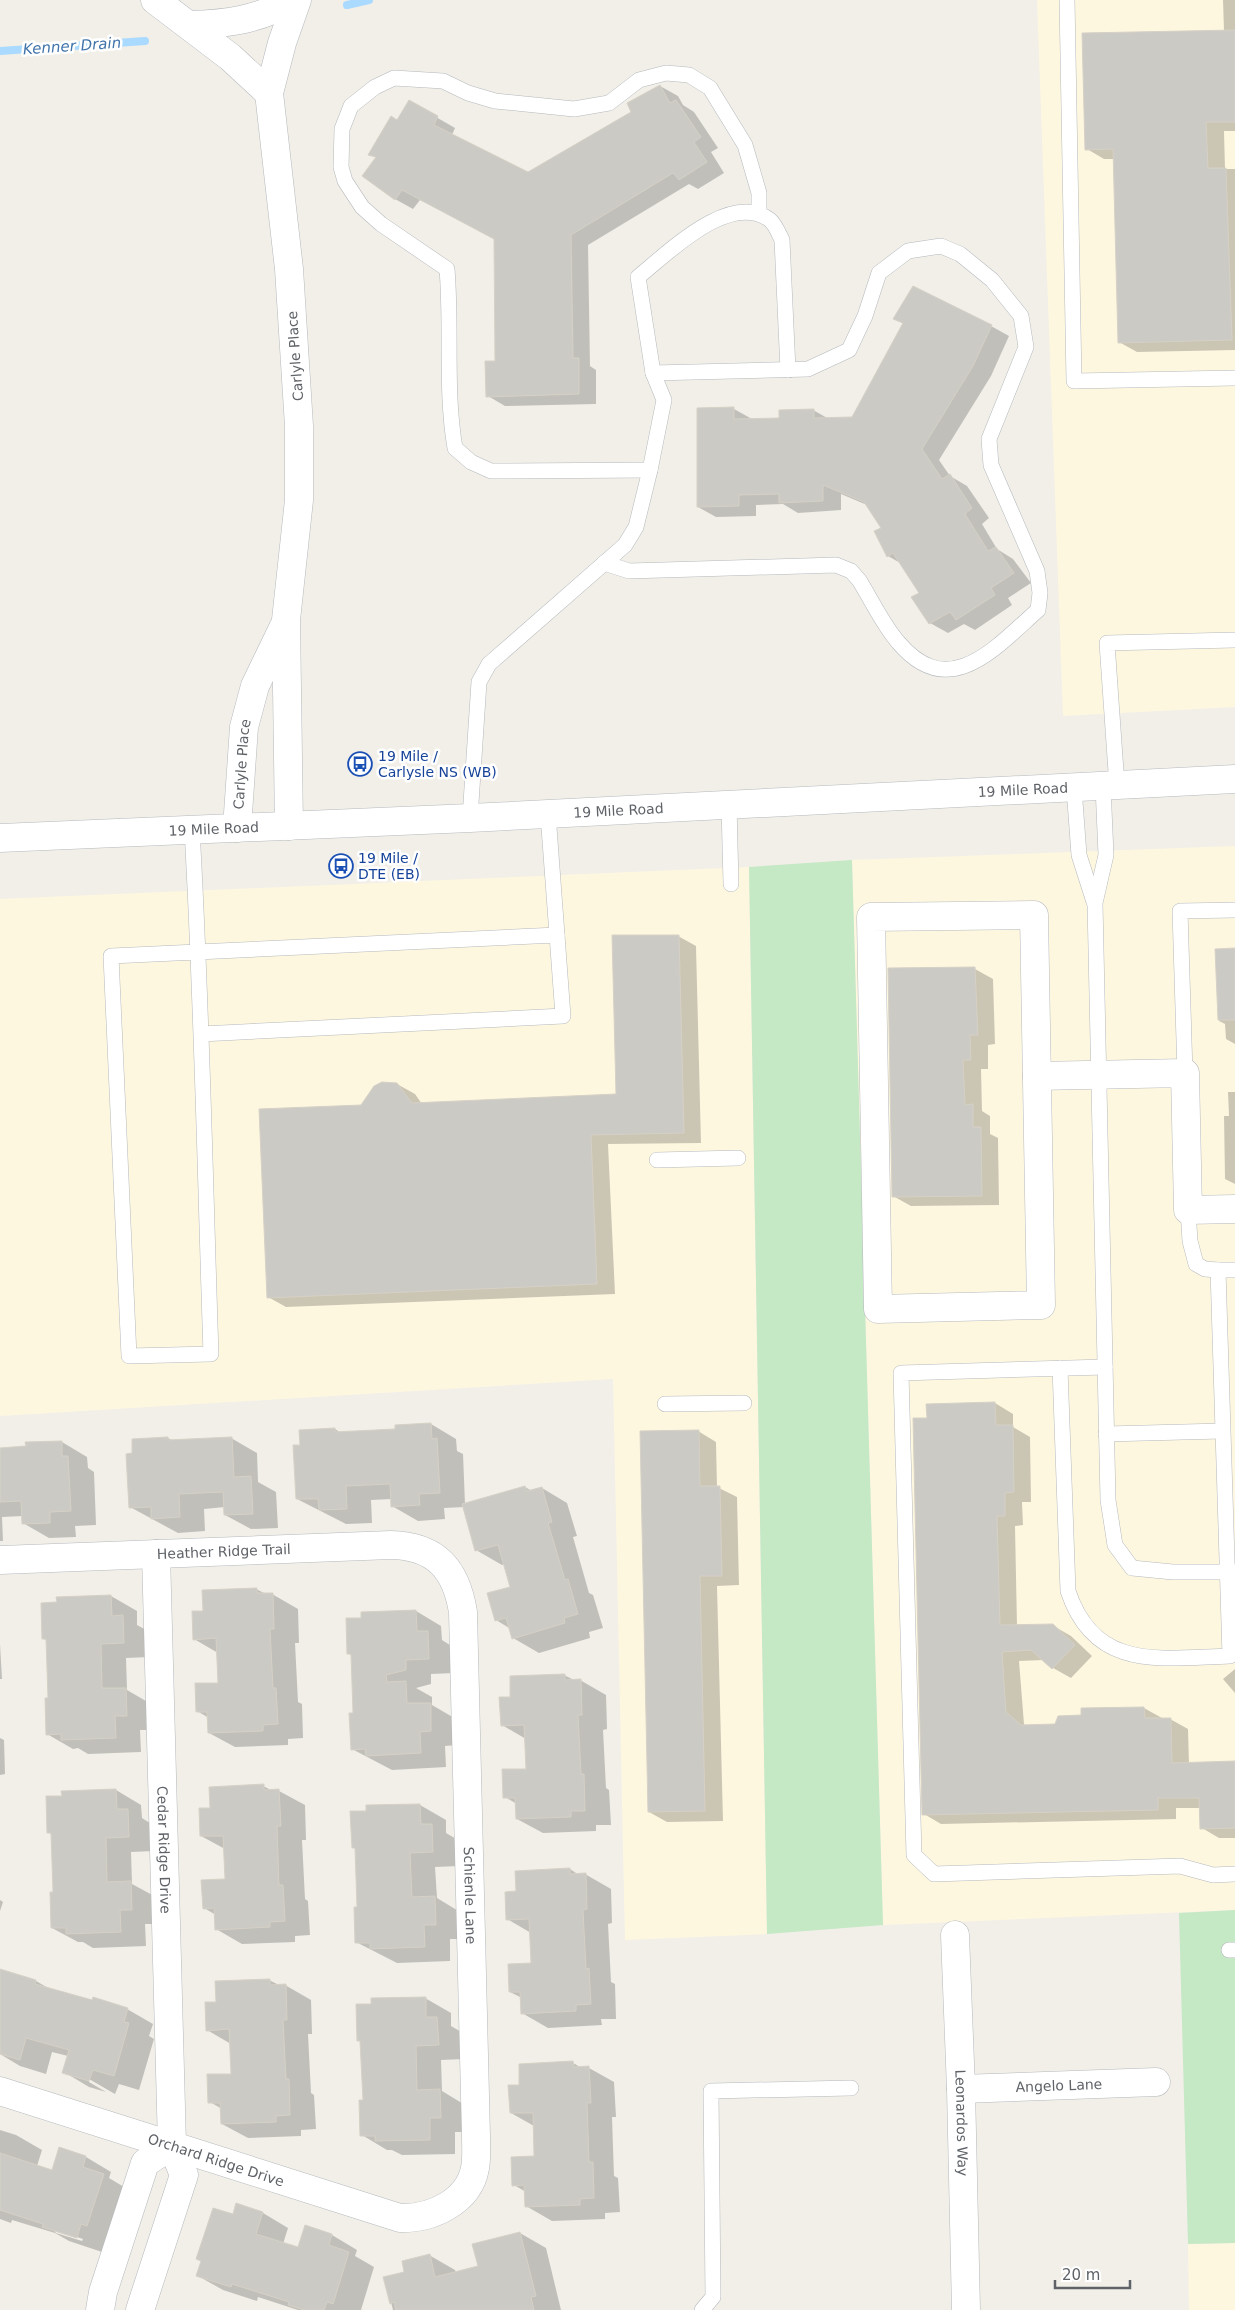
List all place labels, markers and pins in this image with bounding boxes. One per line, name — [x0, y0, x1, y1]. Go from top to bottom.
place label: 19 Mile / Carlysle NS (WB) — [378, 748, 497, 780]
bus stop icon: 19 Mile / Carlysle NS (WB) — [347, 751, 373, 777]
place label: 19 Mile / DTE (EB) — [358, 850, 420, 882]
bus stop icon: 19 Mile / DTE (EB) — [328, 853, 354, 879]

